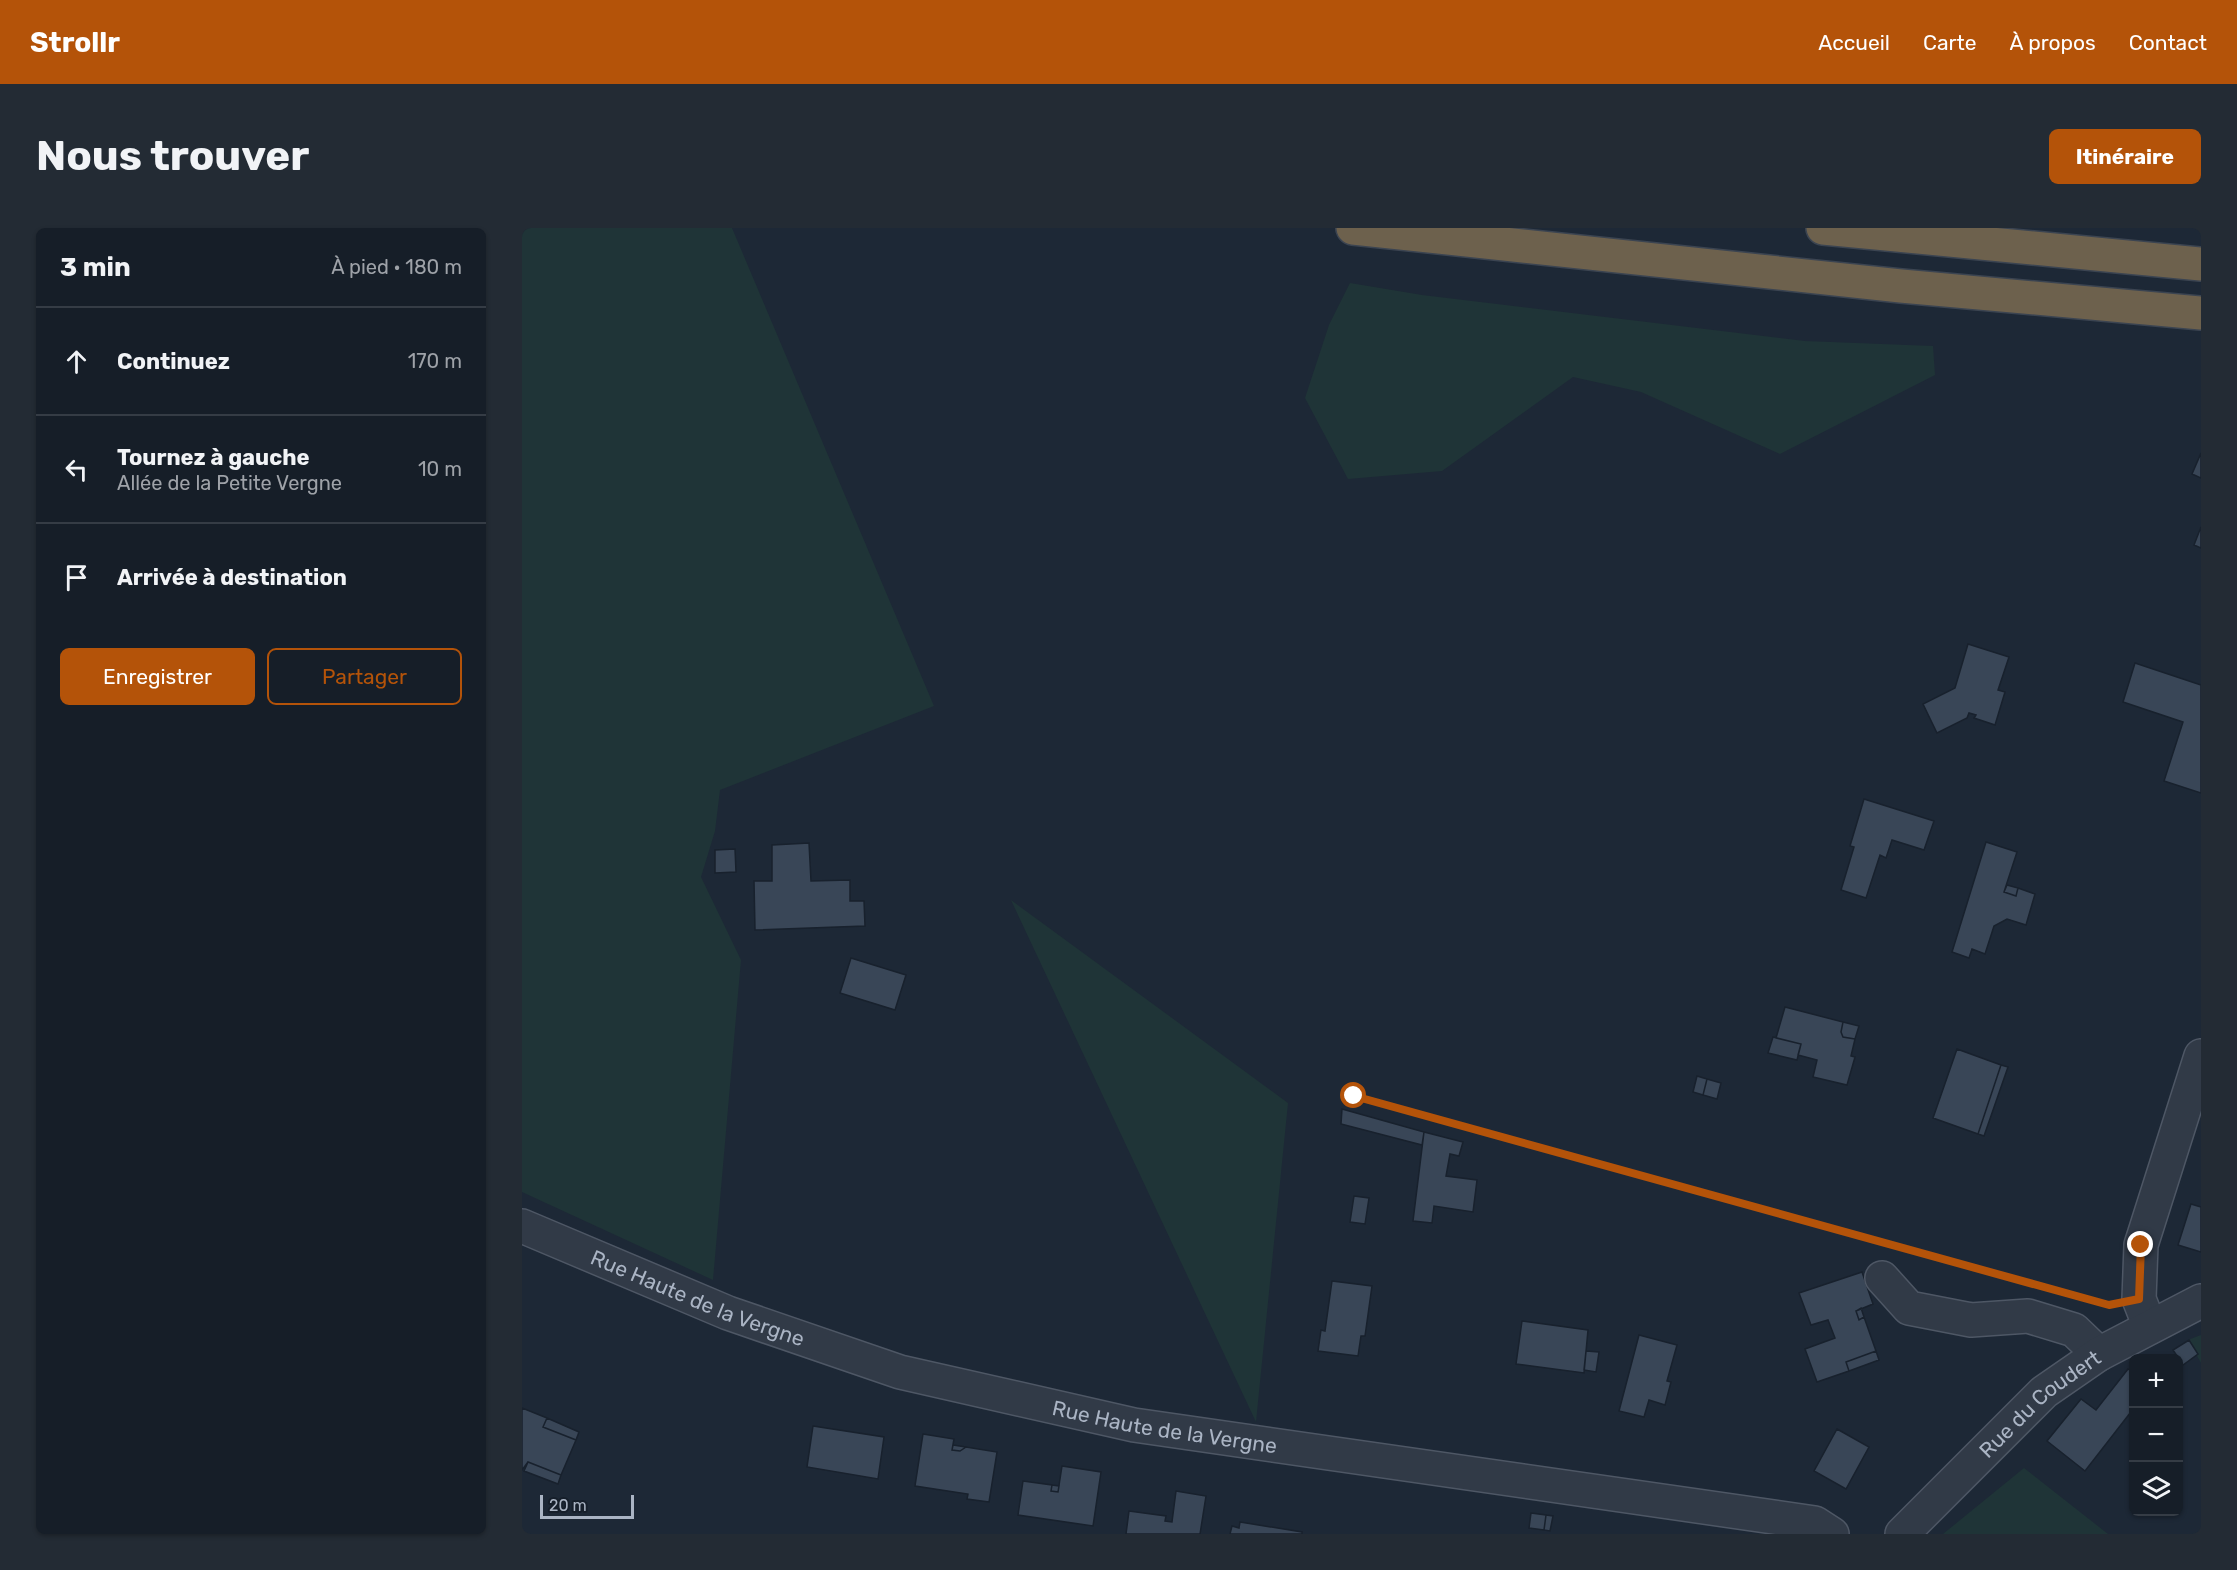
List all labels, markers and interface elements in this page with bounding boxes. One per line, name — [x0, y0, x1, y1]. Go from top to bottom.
text: Strollr — [30, 26, 120, 59]
text: Accueil — [1818, 30, 1890, 55]
text: Carte — [1923, 30, 1976, 55]
text: À propos — [2009, 30, 2096, 55]
text: Contact — [2129, 30, 2207, 55]
button: Itinéraire — [2049, 129, 2201, 184]
text: Nous trouver — [36, 131, 309, 181]
text: 3 min — [60, 252, 131, 283]
text: À pied · 180 m — [331, 255, 462, 279]
icon: ahead — [60, 345, 93, 378]
text: Continuez — [117, 348, 230, 375]
text: 170 m — [408, 349, 462, 373]
text: Tournez à gauche — [117, 444, 310, 471]
icon: left — [60, 453, 93, 486]
text: 10 m — [418, 457, 462, 481]
text: Allée de la Petite Vergne — [117, 471, 342, 495]
icon: arrive — [60, 561, 93, 594]
text: Arrivée à destination — [117, 564, 347, 591]
button: Enregistrer — [60, 648, 255, 705]
button: Partager — [267, 648, 462, 705]
route start — [1340, 1082, 1366, 1108]
route end — [2127, 1231, 2153, 1257]
street label: Rue Haute de la Vergne — [587, 1244, 808, 1351]
street label: Rue du Coudert — [1973, 1344, 2105, 1463]
map controls — [2129, 1354, 2183, 1516]
button: + — [2129, 1354, 2183, 1408]
street label: Rue Haute de la Vergne — [1050, 1394, 1279, 1458]
button: − — [2129, 1408, 2183, 1462]
button: layers — [2129, 1462, 2183, 1516]
scale bar — [540, 1492, 634, 1520]
text: 20 m — [549, 1496, 587, 1515]

